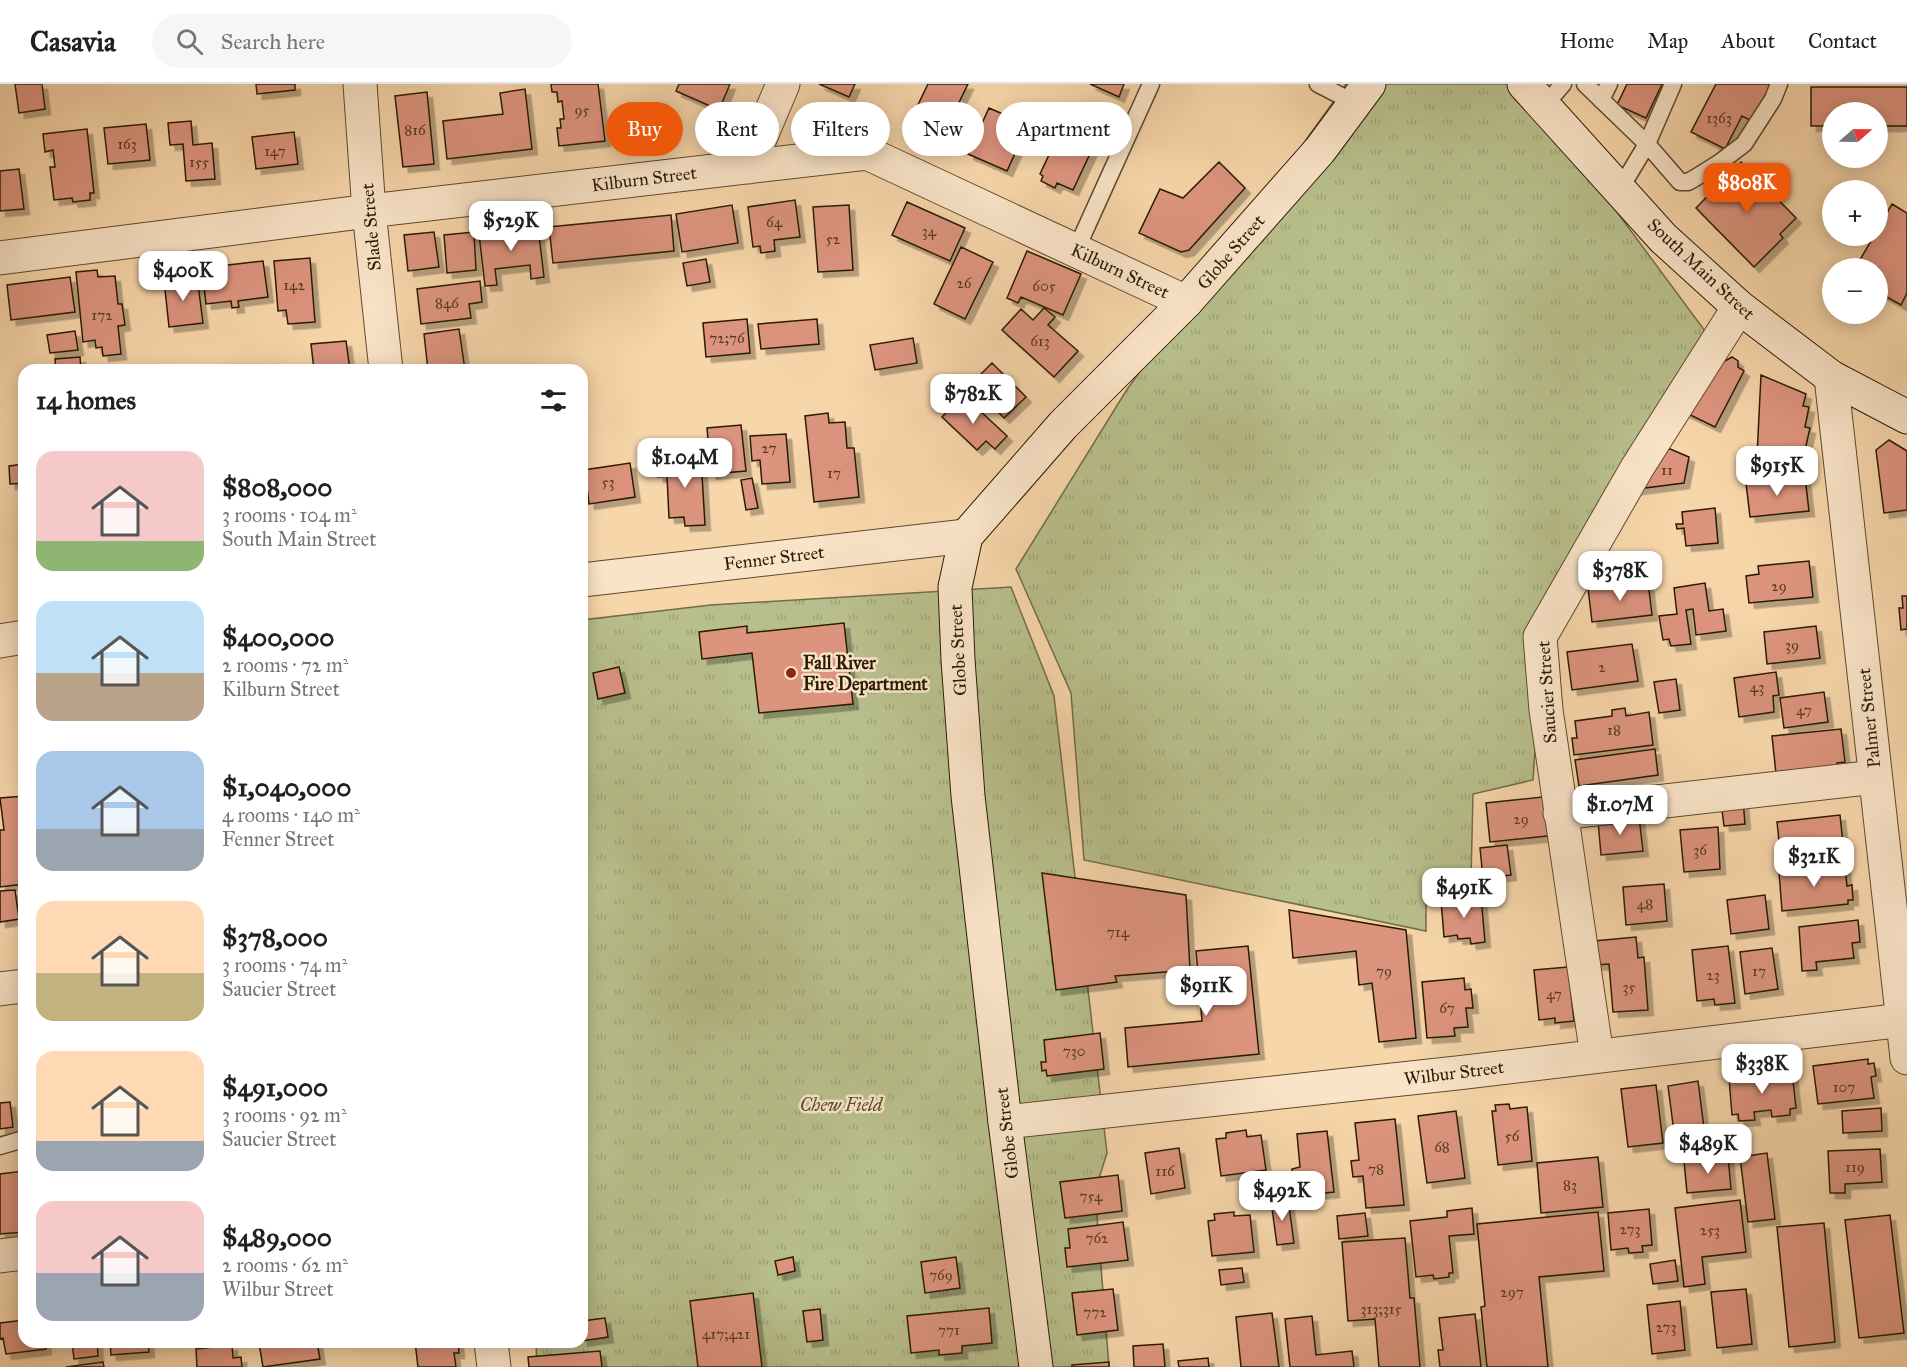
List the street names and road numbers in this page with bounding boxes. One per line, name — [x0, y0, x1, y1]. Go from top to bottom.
street label: Kilburn Street — [590, 162, 699, 196]
street label: Slade Street — [356, 182, 386, 272]
street label: Globe Street — [1193, 210, 1270, 294]
street label: South Main Street — [1643, 214, 1760, 325]
street label: Kilburn Street — [1067, 239, 1173, 304]
street label: Fenner Street — [722, 541, 826, 575]
street label: Globe Street — [945, 603, 971, 697]
street label: Saucier Street — [1532, 639, 1562, 744]
street label: Palmer Street — [1853, 666, 1885, 769]
street label: Wilbur Street — [1403, 1056, 1506, 1090]
street label: Globe Street — [990, 1085, 1024, 1180]

